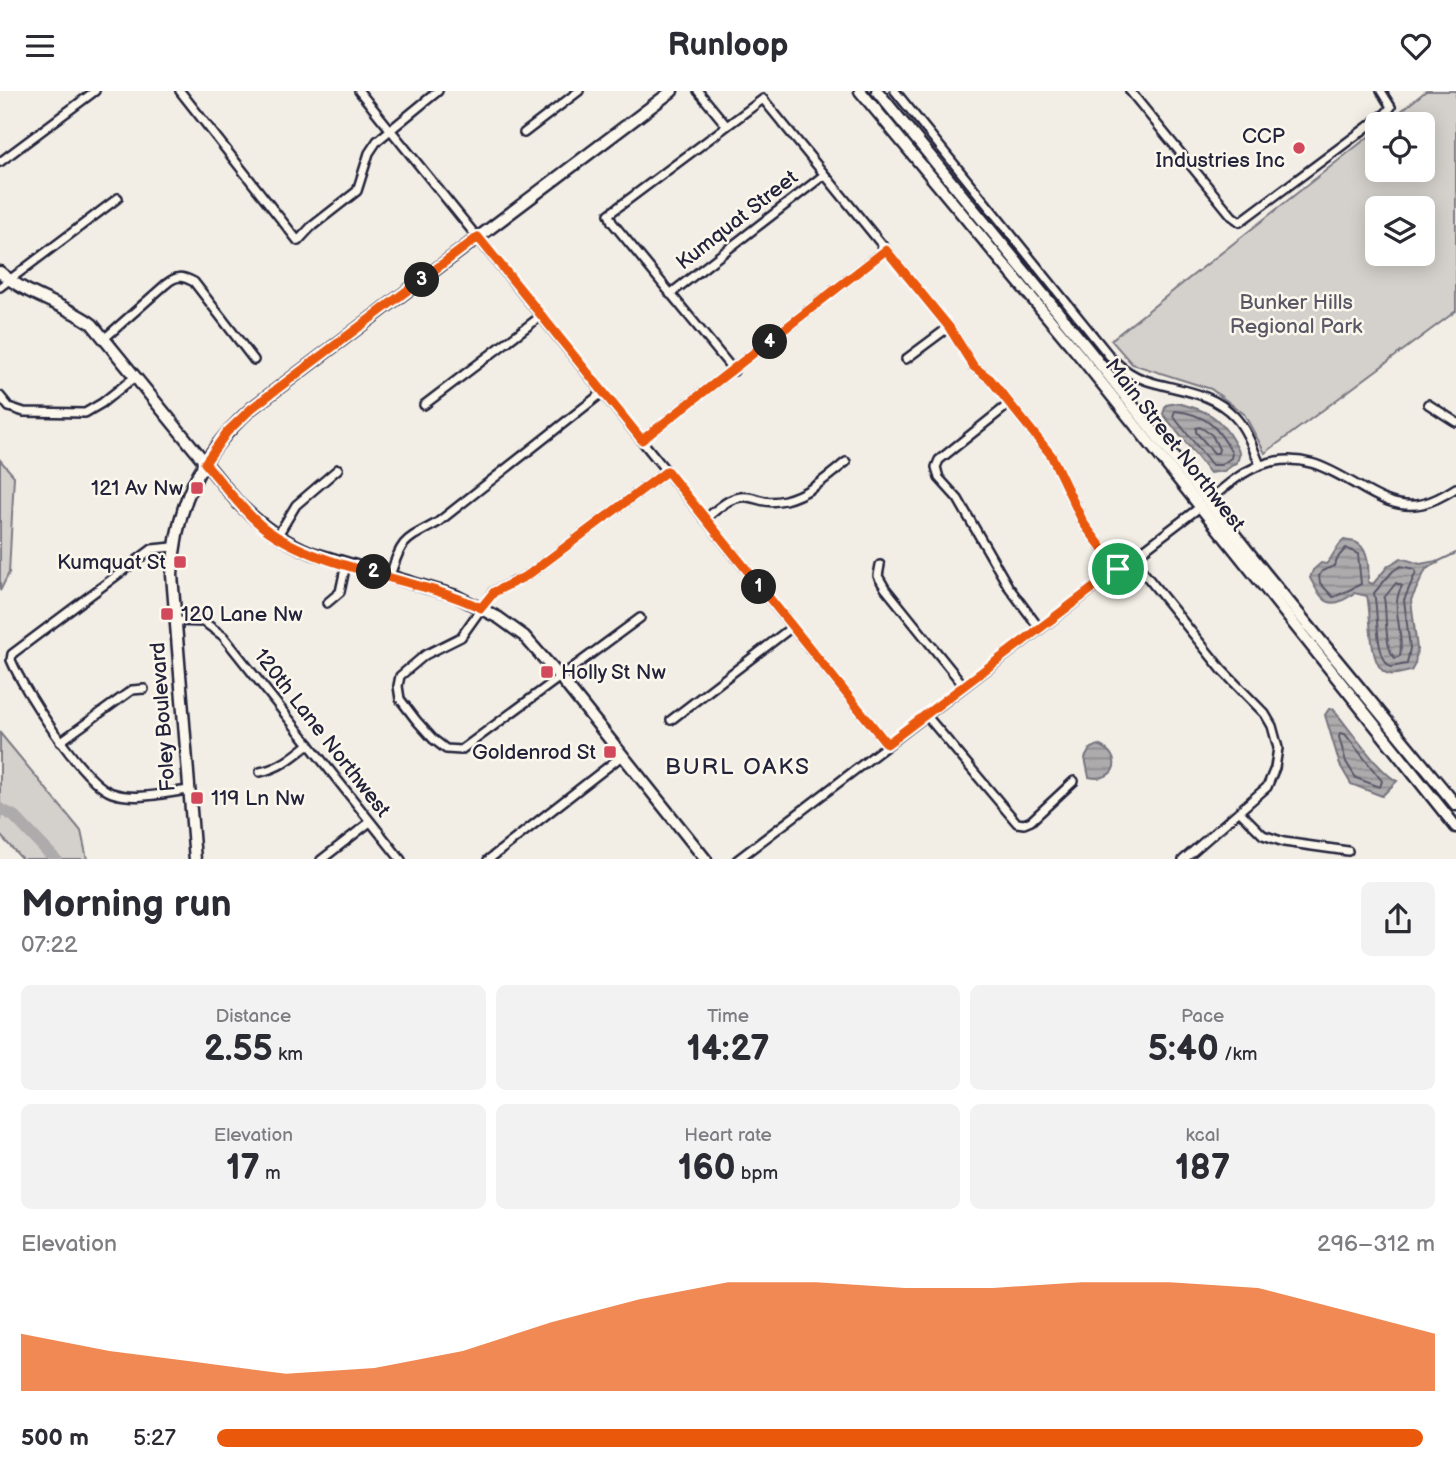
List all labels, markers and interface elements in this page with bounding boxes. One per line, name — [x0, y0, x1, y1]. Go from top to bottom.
text: Runloop — [668, 26, 788, 65]
icon: menu — [21, 27, 59, 65]
icon: heart — [1397, 27, 1435, 65]
map controls — [1365, 112, 1435, 266]
button: locate — [1365, 112, 1435, 182]
place label: CCP Industries Inc — [1156, 124, 1285, 173]
marker: CCP Industries Inc — [1291, 140, 1307, 156]
street label: Kumquat Street — [671, 164, 803, 275]
button: layers — [1365, 196, 1435, 266]
pin: 3 — [404, 263, 440, 297]
text: 3 — [416, 268, 427, 291]
park label: Bunker Hills Regional Park — [1230, 290, 1363, 339]
pin: 4 — [752, 324, 788, 359]
text: 4 — [764, 330, 775, 353]
street label: Main Street Northwest — [1100, 354, 1250, 537]
place label: 121 Av Nw — [91, 476, 183, 501]
marker: 121 Av Nw — [189, 480, 205, 496]
pin — [1088, 539, 1148, 599]
place label: Kumquat St — [57, 550, 167, 575]
icon: arrive — [1099, 550, 1137, 588]
marker: Kumquat St — [172, 554, 188, 570]
pin: 2 — [356, 554, 392, 589]
text: 2 — [368, 560, 379, 583]
pin: 1 — [742, 569, 776, 605]
text: 1 — [755, 575, 763, 598]
place label: 120 Lane Nw — [181, 602, 303, 627]
marker: 120 Lane Nw — [159, 606, 175, 622]
street label: Foley Boulevard — [145, 641, 181, 793]
street label: 120th Lane Northwest — [249, 644, 396, 823]
place label: Holly St Nw — [561, 660, 666, 685]
marker: Holly St Nw — [539, 664, 555, 680]
place label: Goldenrod St — [472, 740, 597, 765]
marker: Goldenrod St — [602, 744, 618, 760]
district label: BURL OAKS — [665, 753, 811, 781]
place label: 119 Ln Nw — [211, 786, 305, 811]
marker: 119 Ln Nw — [189, 790, 205, 806]
text: Morning run — [21, 882, 232, 927]
button: share — [1361, 882, 1435, 956]
text: 07:22 — [21, 931, 78, 959]
text: Distance — [215, 1005, 291, 1028]
text: Time — [707, 1005, 749, 1028]
text: Pace — [1181, 1005, 1224, 1028]
text: 2.55 — [204, 1028, 273, 1071]
text: 14:27 — [686, 1028, 770, 1071]
text: 5:40 — [1148, 1028, 1219, 1071]
text: km — [273, 1043, 303, 1066]
text: /km — [1219, 1043, 1258, 1066]
text: Elevation — [214, 1124, 293, 1147]
text: Heart rate — [684, 1124, 772, 1147]
text: kcal — [1186, 1124, 1220, 1147]
text: 17 — [226, 1147, 260, 1190]
text: 160 — [678, 1147, 736, 1190]
text: 187 — [1175, 1147, 1230, 1190]
text: m — [260, 1162, 281, 1185]
text: bpm — [736, 1162, 778, 1185]
text: Elevation — [21, 1230, 117, 1258]
text: 296–312 m — [1317, 1230, 1435, 1258]
text: 500 m — [21, 1424, 89, 1452]
text: 5:27 — [133, 1424, 176, 1452]

